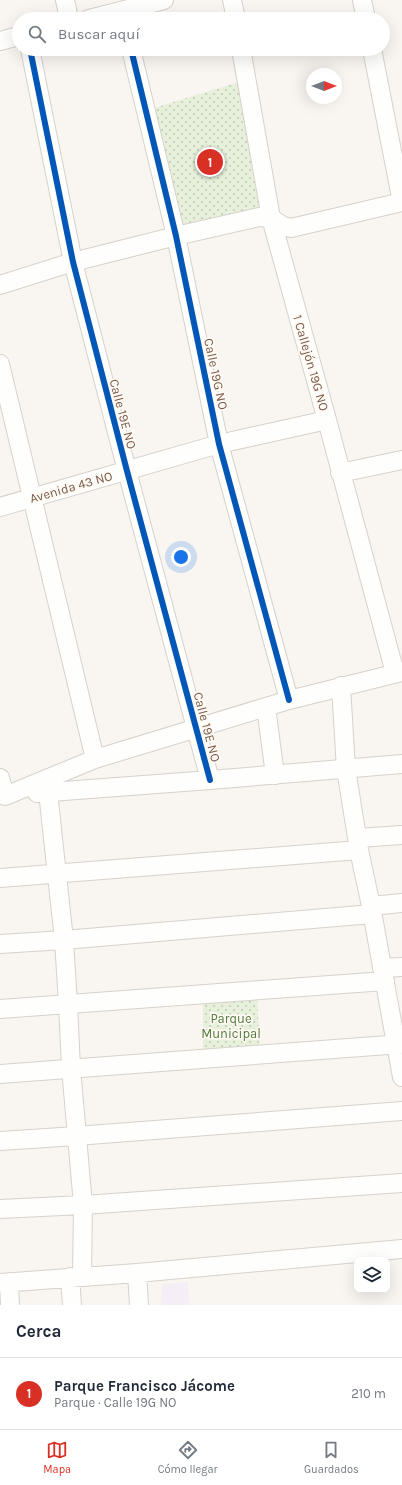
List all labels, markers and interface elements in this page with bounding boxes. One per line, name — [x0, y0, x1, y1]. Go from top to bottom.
search box — [12, 12, 390, 56]
icon: search — [26, 23, 48, 45]
text: Buscar aquí — [58, 25, 140, 43]
north arrow — [306, 68, 342, 104]
pin: 1 — [197, 147, 223, 177]
street label: 1 Callejón 19G NO — [290, 313, 332, 413]
street label: Calle 19G NO — [201, 337, 231, 411]
street label: Calle 19E NO — [106, 377, 140, 451]
street label: Avenida 43 NO — [28, 468, 114, 506]
your location — [171, 547, 191, 567]
street label: Calle 19E NO — [190, 690, 224, 764]
park label: Parque Municipal — [201, 1011, 261, 1041]
map controls — [354, 1257, 390, 1293]
button: layers — [354, 1257, 390, 1293]
text: Cerca — [16, 1321, 61, 1341]
text: Parque Francisco Jácome — [54, 1377, 235, 1395]
text: 1 — [27, 1386, 31, 1401]
text: 210 m — [351, 1386, 386, 1401]
text: Parque · Calle 19G NO — [54, 1395, 176, 1410]
tab: Mapa — [43, 1439, 71, 1476]
tab: Cómo llegar — [158, 1439, 217, 1476]
tab: Guardados — [304, 1439, 359, 1476]

